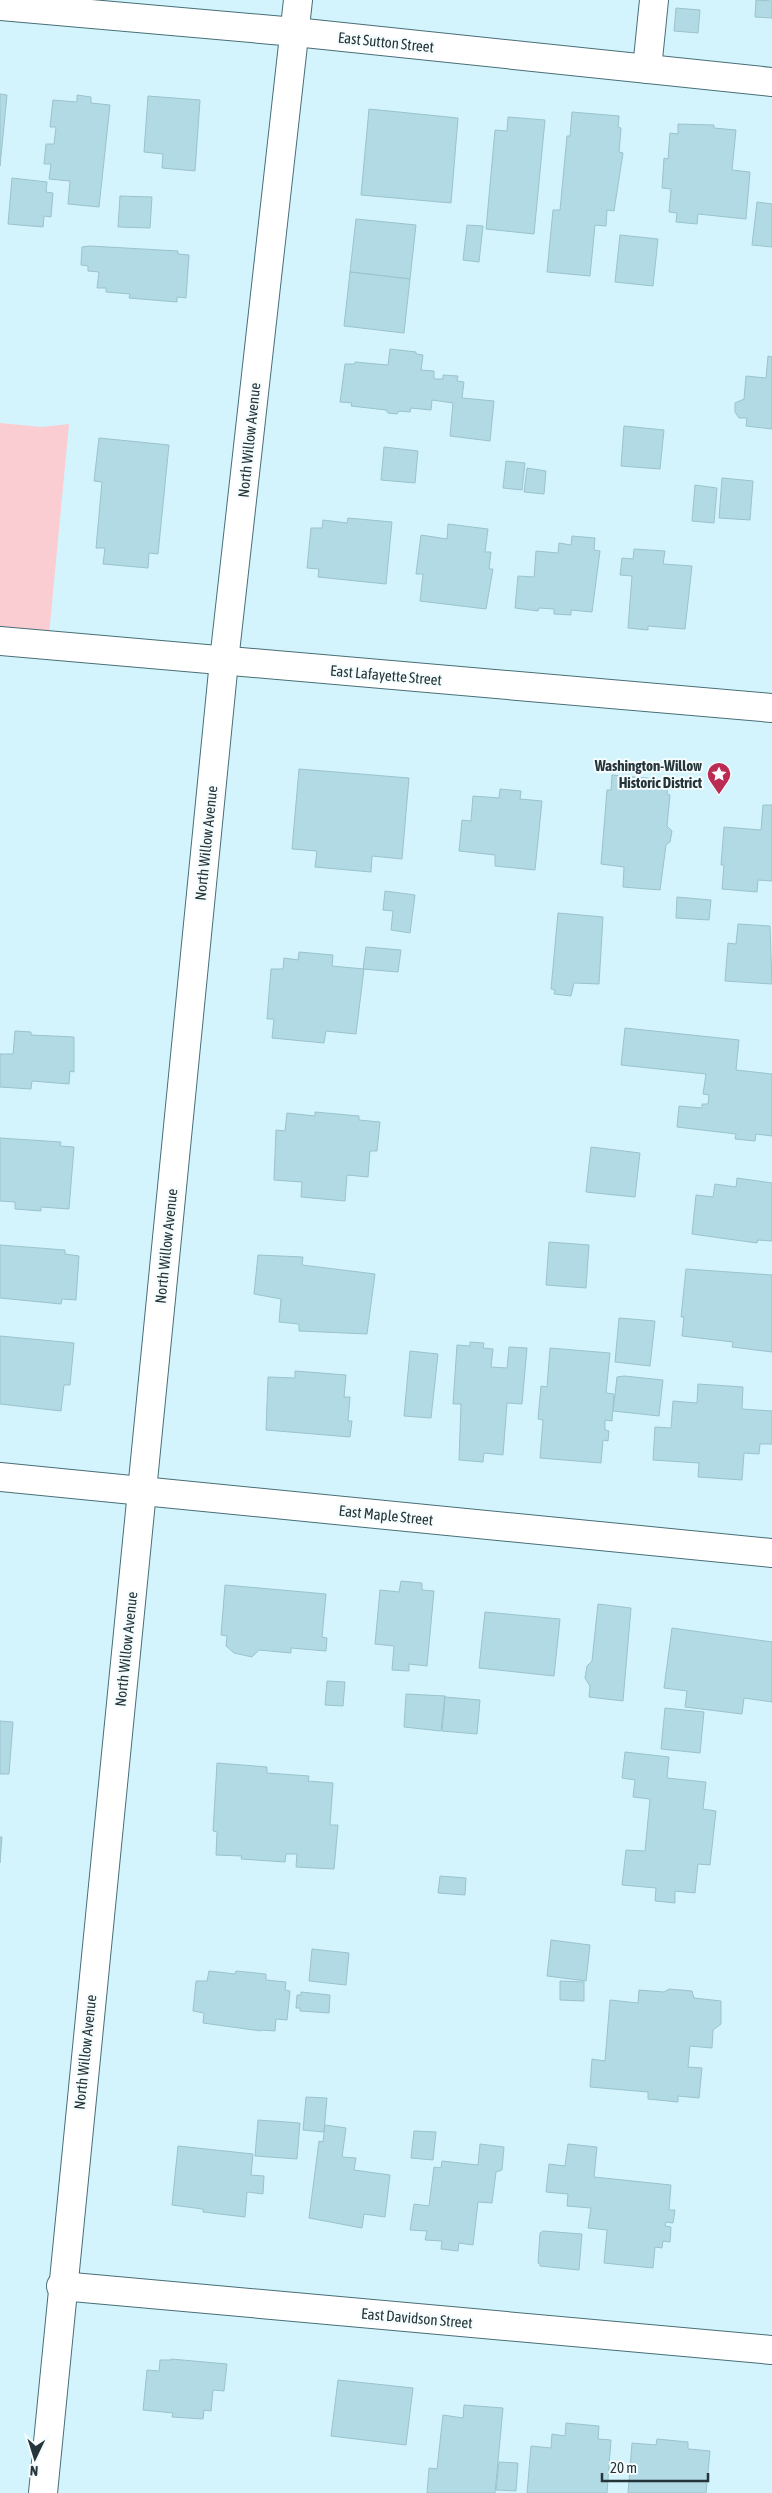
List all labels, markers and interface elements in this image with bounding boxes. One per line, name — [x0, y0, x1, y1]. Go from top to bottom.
street label: East Sutton Street — [337, 29, 435, 55]
street label: North Willow Avenue — [235, 382, 264, 498]
street label: East Lafayette Street — [329, 662, 443, 688]
place label: Washington-Willow Historic District — [594, 757, 703, 791]
place icon: Washington-Willow Historic District — [706, 761, 732, 795]
street label: North Willow Avenue — [192, 785, 221, 901]
street label: North Willow Avenue — [152, 1188, 181, 1304]
street label: East Maple Street — [338, 1502, 434, 1528]
street label: North Willow Avenue — [112, 1591, 141, 1707]
street label: North Willow Avenue — [71, 1994, 100, 2110]
street label: East Davidson Street — [361, 2305, 473, 2331]
north arrow — [10, 2433, 60, 2483]
scale bar — [602, 2450, 708, 2482]
text: 20 m — [610, 2459, 637, 2476]
text: N — [29, 2463, 39, 2479]

